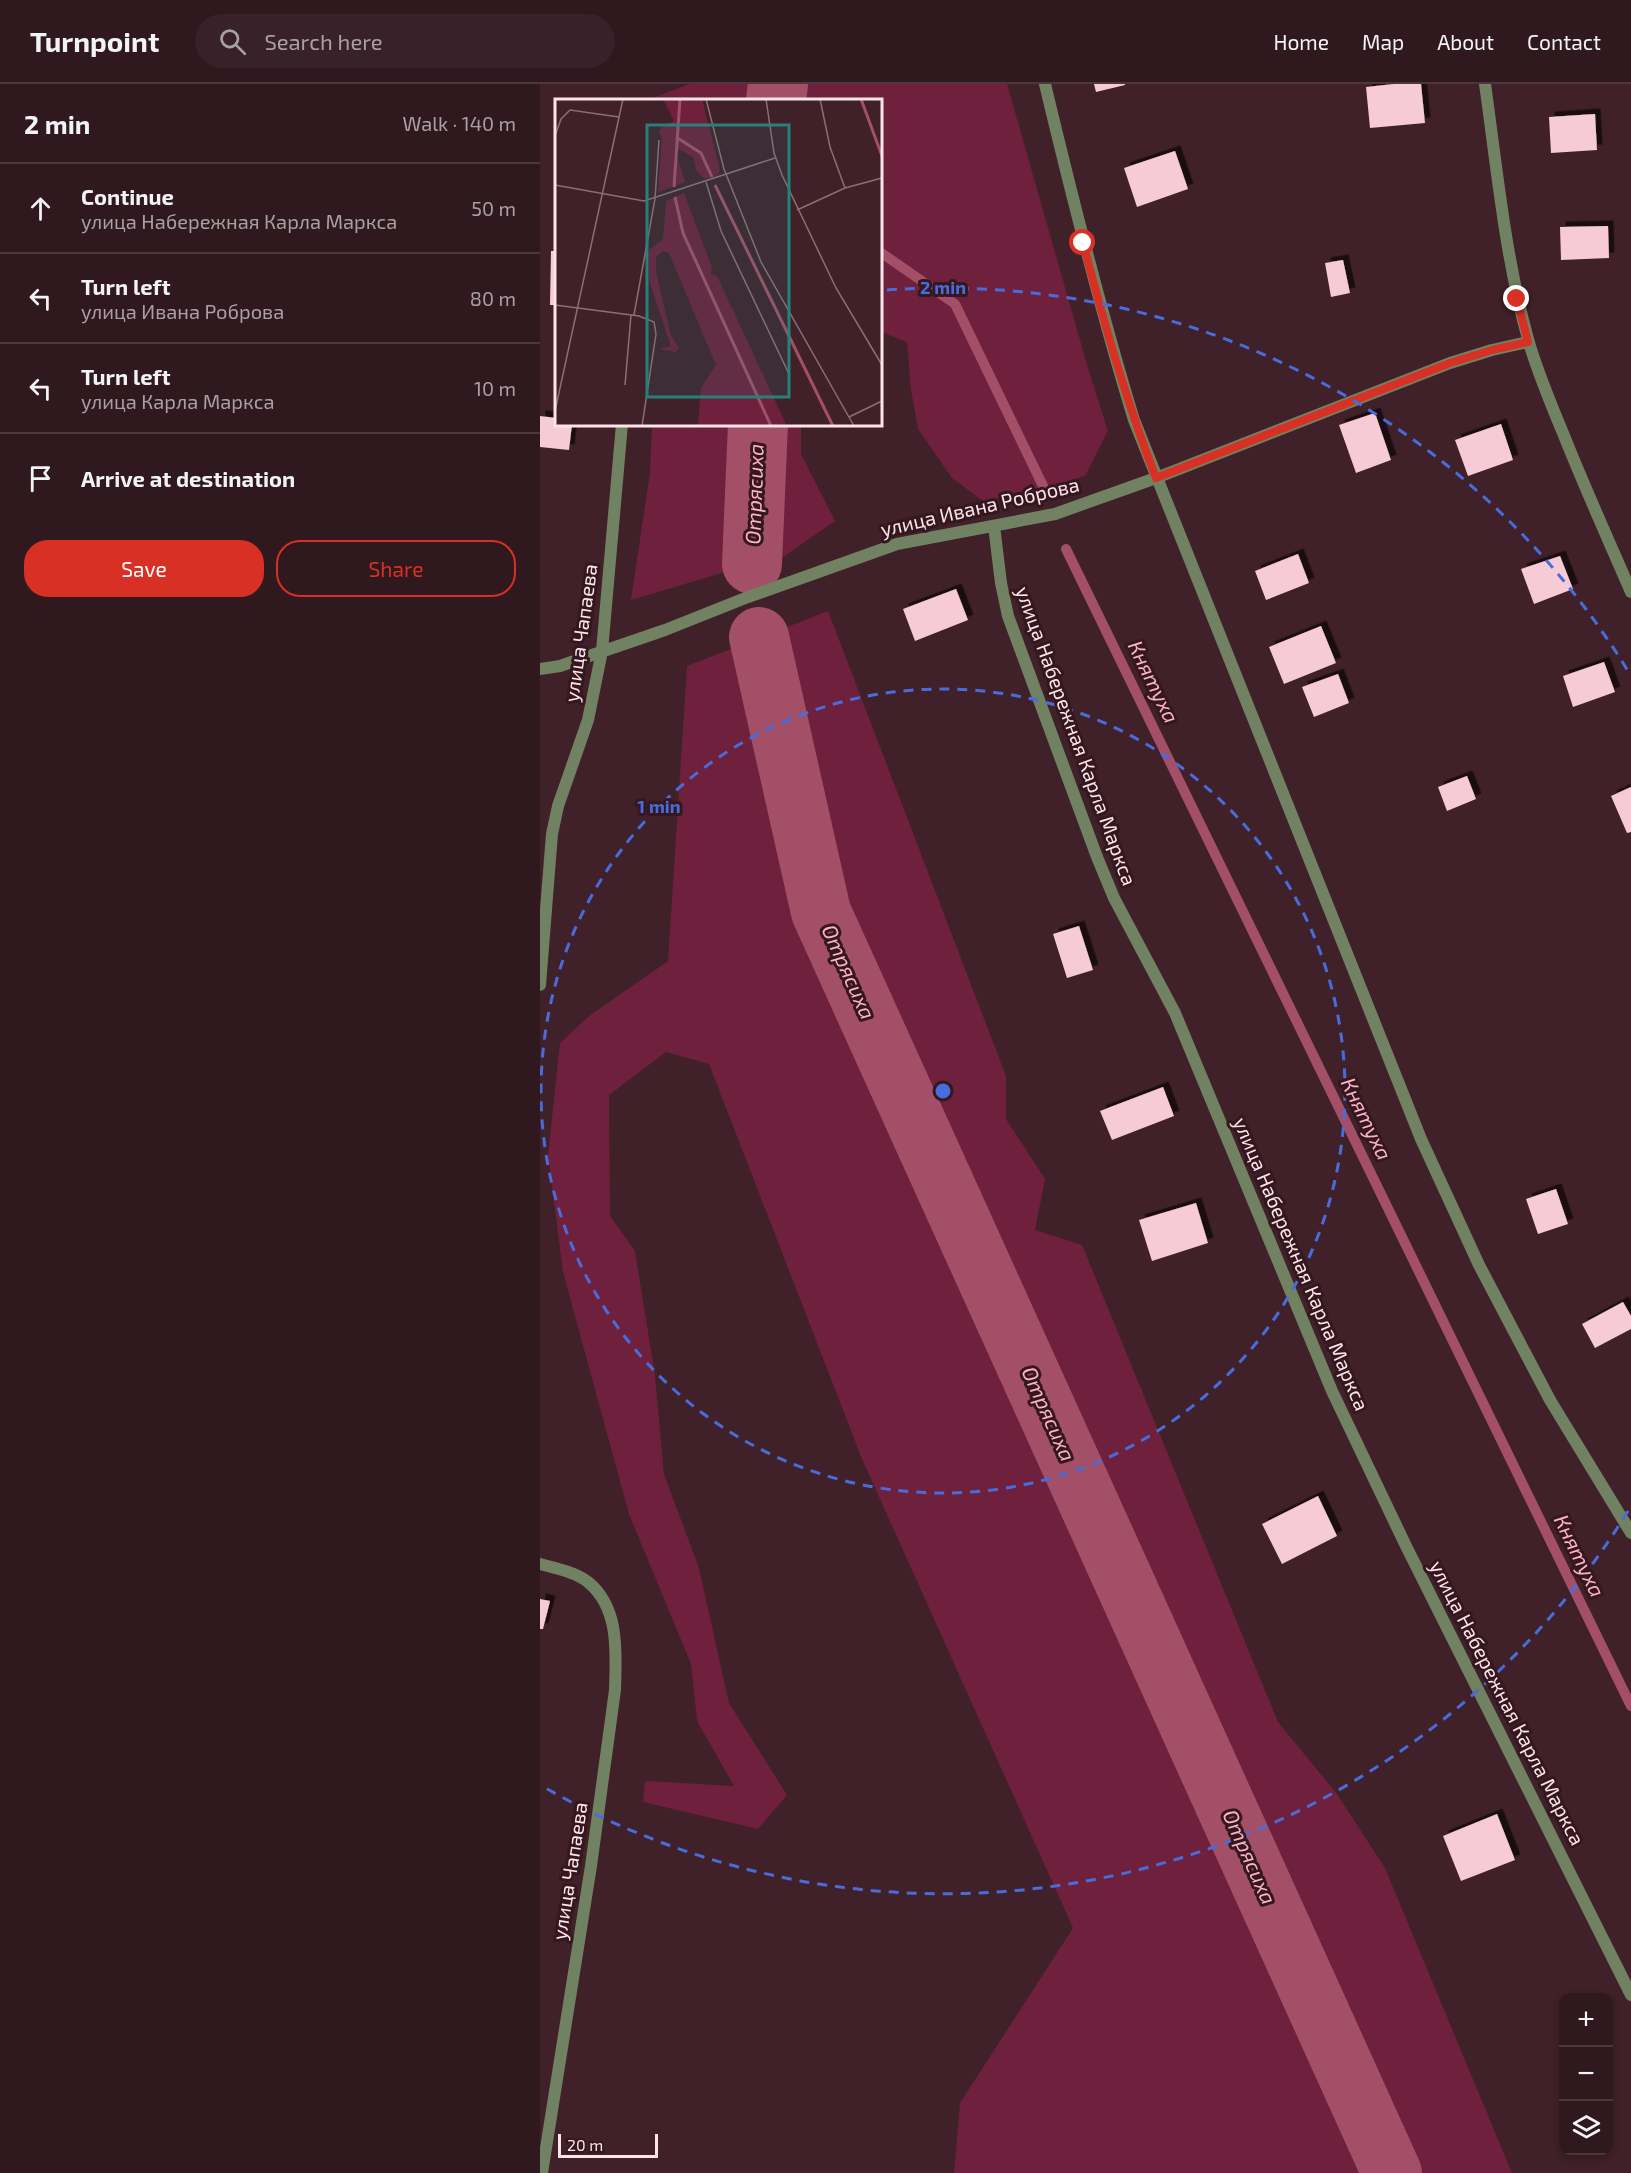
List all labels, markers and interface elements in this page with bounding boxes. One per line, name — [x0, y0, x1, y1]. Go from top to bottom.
search box — [195, 14, 615, 68]
text: Turnpoint — [30, 24, 159, 58]
icon: search — [216, 25, 249, 58]
text: Search here — [264, 28, 383, 54]
text: Home — [1273, 29, 1329, 54]
text: Map — [1362, 29, 1404, 54]
text: About — [1437, 29, 1494, 54]
text: Contact — [1527, 29, 1601, 54]
inset map — [555, 99, 882, 426]
text: 2 min — [24, 108, 90, 139]
text: Walk · 140 m — [402, 111, 516, 135]
text: Continue — [81, 183, 174, 209]
icon: ahead — [24, 192, 57, 225]
text: 50 m — [471, 196, 516, 220]
text: улица Набережная Карла Маркса — [81, 209, 397, 233]
route start — [1069, 229, 1095, 255]
text: Turn left — [81, 273, 170, 299]
text: 2 min — [920, 276, 966, 298]
icon: left — [24, 282, 57, 315]
route end — [1503, 285, 1529, 311]
text: 80 m — [470, 286, 516, 310]
text: улица Ивана Роброва — [81, 299, 284, 323]
text: Turn left — [81, 363, 170, 389]
icon: left — [24, 372, 57, 405]
text: 10 m — [474, 376, 516, 400]
text: улица Карла Маркса — [81, 389, 275, 413]
water label: Отрясиха — [739, 443, 768, 545]
icon: arrive — [24, 462, 57, 495]
text: Arrive at destination — [81, 465, 295, 491]
street label: улица Ивана Роброва — [878, 471, 1082, 542]
button: Save — [24, 540, 264, 597]
button: Share — [276, 540, 516, 597]
street label: улица Чапаева — [558, 562, 603, 704]
street label: улица Набережная Карла Маркса — [1011, 583, 1142, 889]
water label: Княтуха — [1124, 636, 1185, 727]
text: 1 min — [637, 795, 681, 817]
water label: Отрясиха — [817, 920, 881, 1023]
water label: Княтуха — [1337, 1073, 1398, 1164]
centre of rings — [933, 1081, 953, 1101]
street label: улица Набережная Карла Маркса — [1228, 1113, 1375, 1414]
water label: Отрясиха — [1017, 1362, 1081, 1465]
water label: Княтуха — [1550, 1510, 1611, 1601]
street label: улица Набережная Карла Маркса — [1425, 1556, 1590, 1849]
street label: улица Чапаева — [546, 1800, 593, 1942]
water label: Отрясиха — [1218, 1805, 1282, 1908]
map controls — [1559, 1993, 1613, 2155]
button: + — [1559, 1993, 1613, 2047]
button: − — [1559, 2047, 1613, 2101]
button: layers — [1559, 2101, 1613, 2155]
scale bar — [558, 2131, 658, 2158]
text: 20 m — [567, 2135, 603, 2154]

